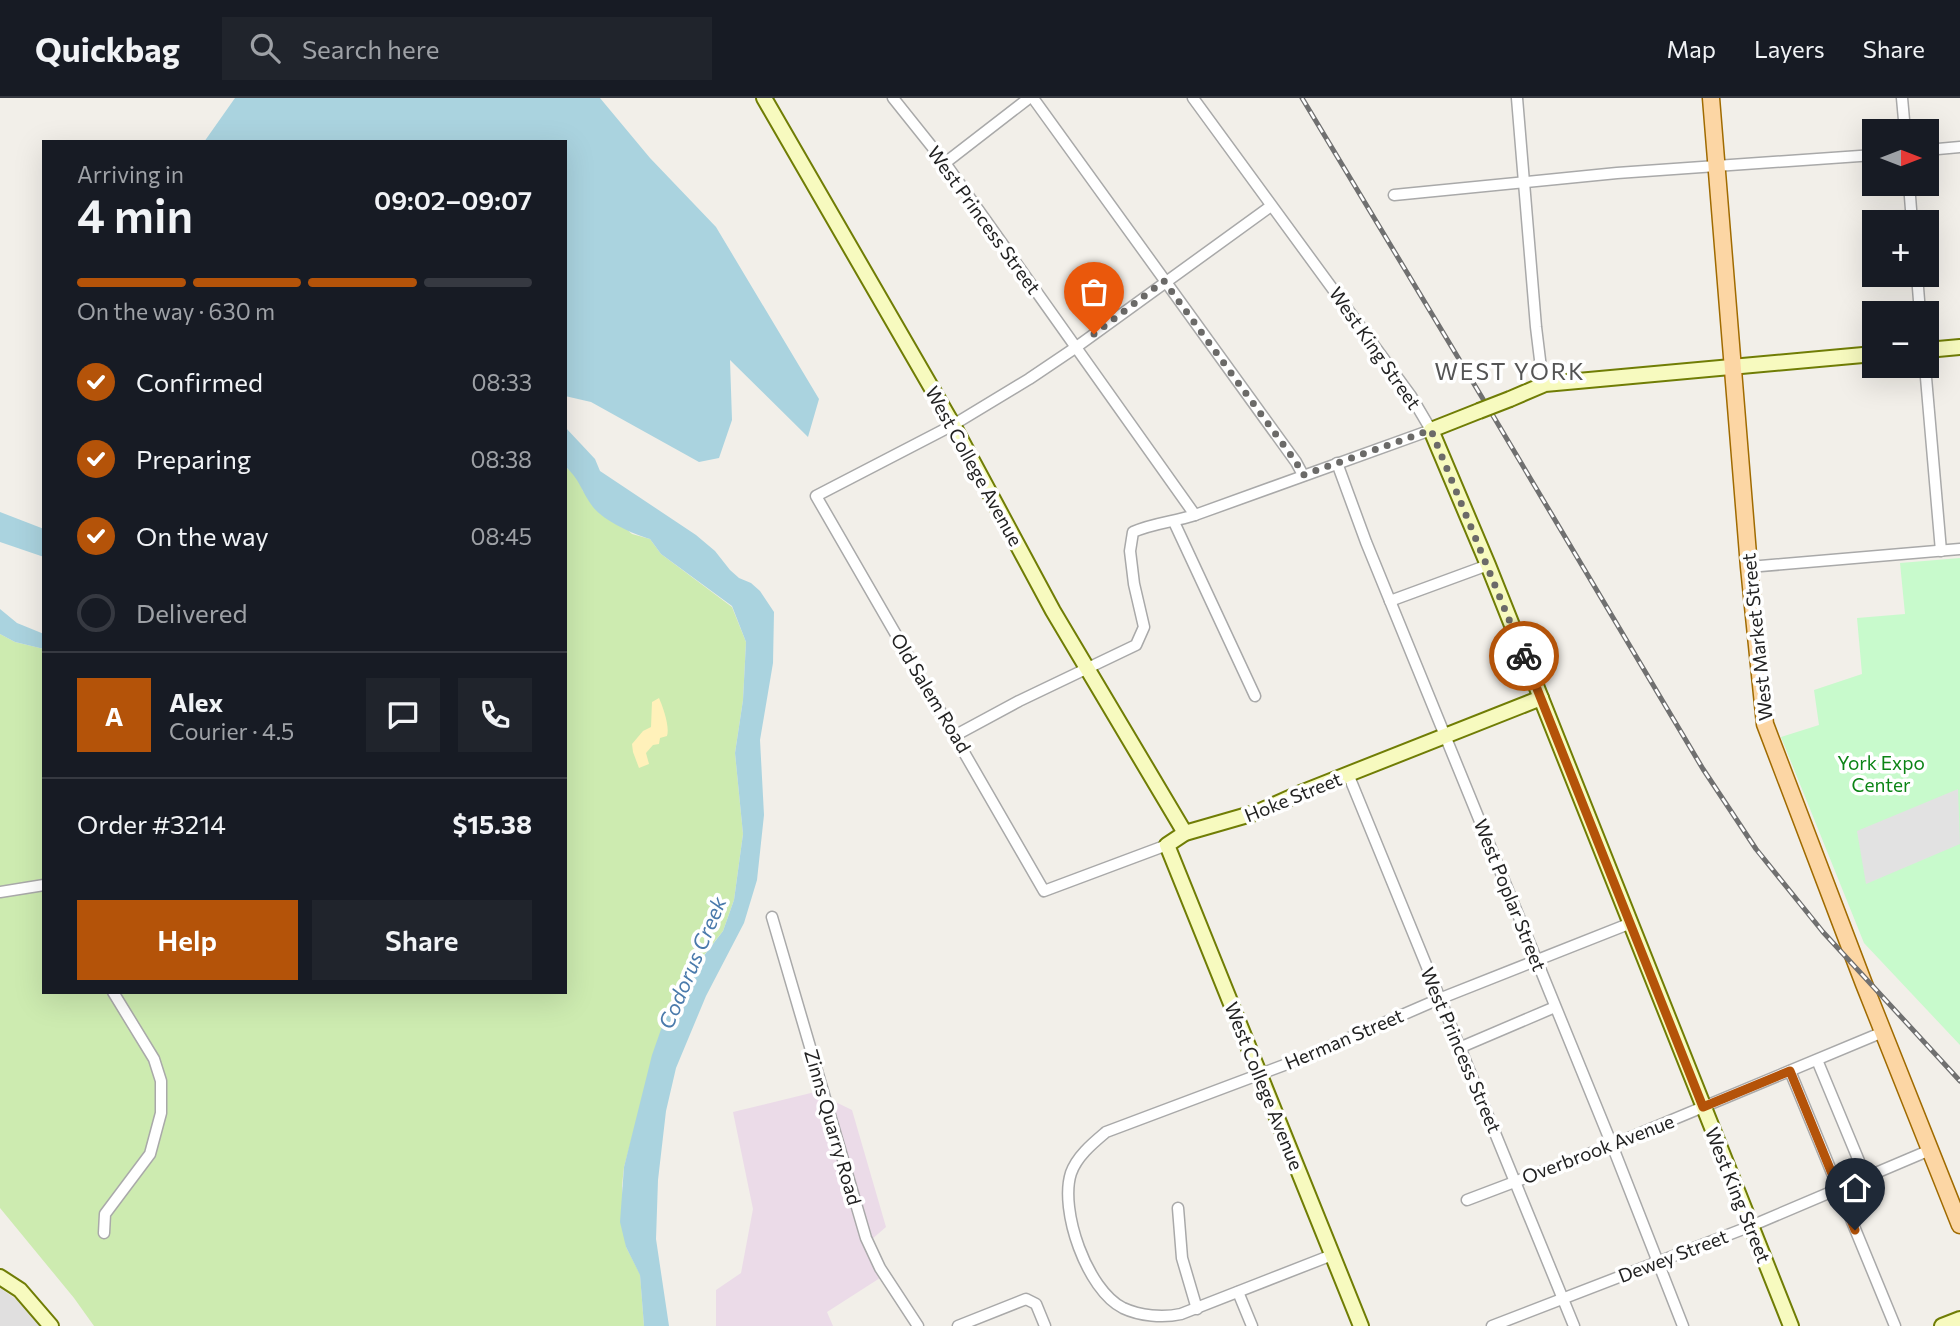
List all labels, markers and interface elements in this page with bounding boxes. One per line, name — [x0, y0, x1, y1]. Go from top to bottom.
search box — [222, 17, 712, 80]
text: Quickbag — [35, 28, 180, 69]
icon: search — [246, 29, 284, 67]
text: Search here — [302, 33, 439, 64]
text: Map — [1667, 34, 1716, 63]
text: Layers — [1754, 34, 1825, 63]
text: Share — [1863, 34, 1925, 63]
north arrow — [1862, 119, 1939, 196]
map controls — [1862, 119, 1939, 378]
street label: West Princess Street — [923, 141, 1046, 298]
text: Arriving in — [77, 160, 184, 188]
text: 09:02–09:07 — [374, 184, 532, 215]
text: 4 min — [77, 186, 193, 242]
button: + — [1862, 210, 1939, 287]
pin — [1064, 262, 1124, 334]
icon: bag — [1075, 273, 1113, 311]
street label: West King Street — [1325, 282, 1426, 414]
text: On the way · 630 m — [77, 297, 275, 325]
button: − — [1862, 301, 1939, 378]
district label: WEST YORK — [1434, 357, 1586, 385]
icon: check — [77, 363, 115, 401]
text: Confirmed — [136, 366, 263, 397]
text: 08:33 — [471, 368, 532, 396]
street label: West College Avenue — [921, 382, 1028, 550]
icon: check — [77, 440, 115, 478]
text: Preparing — [136, 443, 251, 474]
text: 08:38 — [471, 445, 532, 473]
icon: check — [77, 517, 115, 555]
text: On the way — [136, 520, 269, 551]
text: 08:45 — [471, 522, 532, 550]
street label: West Market Street — [1736, 552, 1777, 722]
text: Delivered — [136, 597, 247, 628]
courier — [1489, 621, 1559, 691]
street label: Old Salem Road — [887, 629, 976, 757]
icon: bike — [1505, 637, 1543, 675]
button: chat — [366, 678, 440, 752]
button: phone — [458, 678, 532, 752]
text: Alex — [169, 686, 223, 717]
text: A — [105, 700, 123, 731]
text: Courier · 4.5 — [169, 717, 294, 745]
park label: York Expo Center — [1837, 751, 1925, 796]
street label: Hoke Street — [1241, 767, 1345, 826]
text: Order #3214 — [77, 808, 226, 839]
text: $15.38 — [452, 808, 532, 839]
street label: West Poplar Street — [1469, 815, 1552, 974]
water label: Codorus Creek — [653, 892, 731, 1032]
button: Help — [77, 900, 298, 980]
button: Share — [312, 900, 532, 980]
street label: West Princess Street — [1416, 964, 1507, 1136]
street label: West College Avenue — [1220, 998, 1309, 1173]
street label: Herman Street — [1281, 1003, 1407, 1074]
street label: Zinns Quarry Road — [800, 1046, 867, 1207]
street label: Overbrook Avenue — [1519, 1109, 1677, 1188]
street label: West King Street — [1701, 1124, 1776, 1266]
pin — [1825, 1158, 1885, 1230]
icon: home — [1836, 1169, 1874, 1207]
street label: Dewey Street — [1615, 1224, 1731, 1287]

